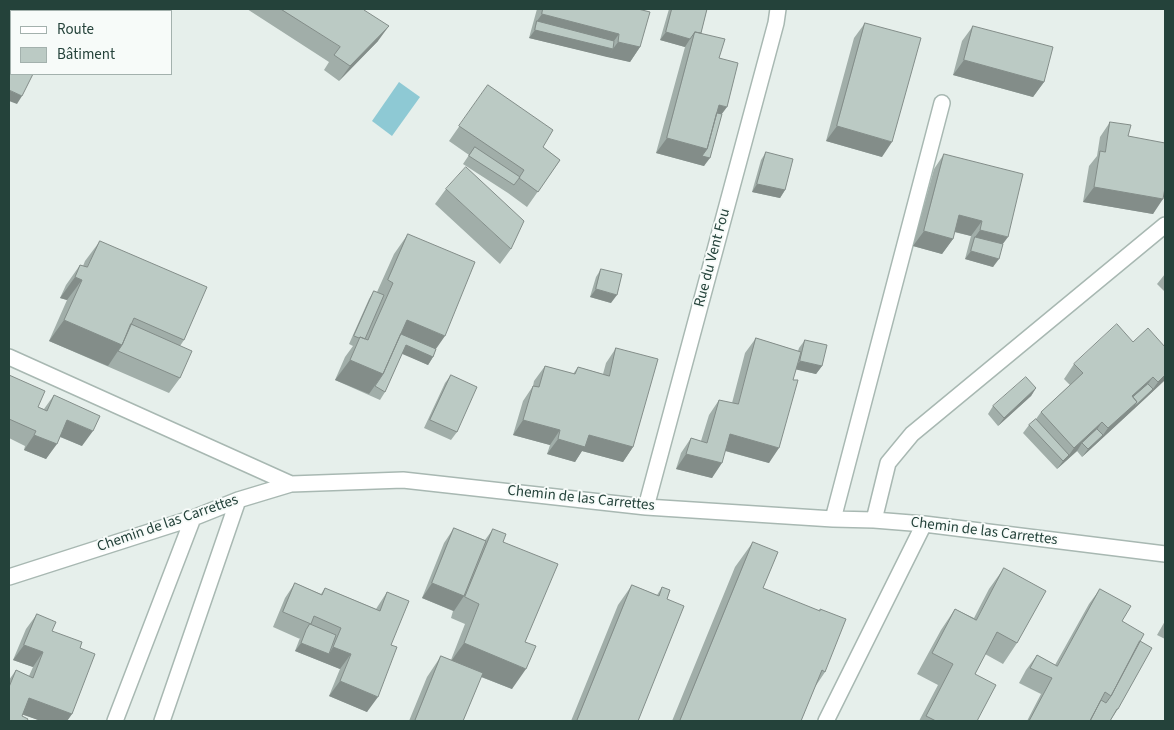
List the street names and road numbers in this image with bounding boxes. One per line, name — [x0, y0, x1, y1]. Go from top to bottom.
street label: Rue du Vent Fou — [691, 207, 735, 309]
street label: Chemin de las Carrettes — [506, 482, 656, 516]
street label: Chemin de las Carrettes — [95, 491, 241, 557]
street label: Chemin de las Carrettes — [909, 514, 1059, 550]

